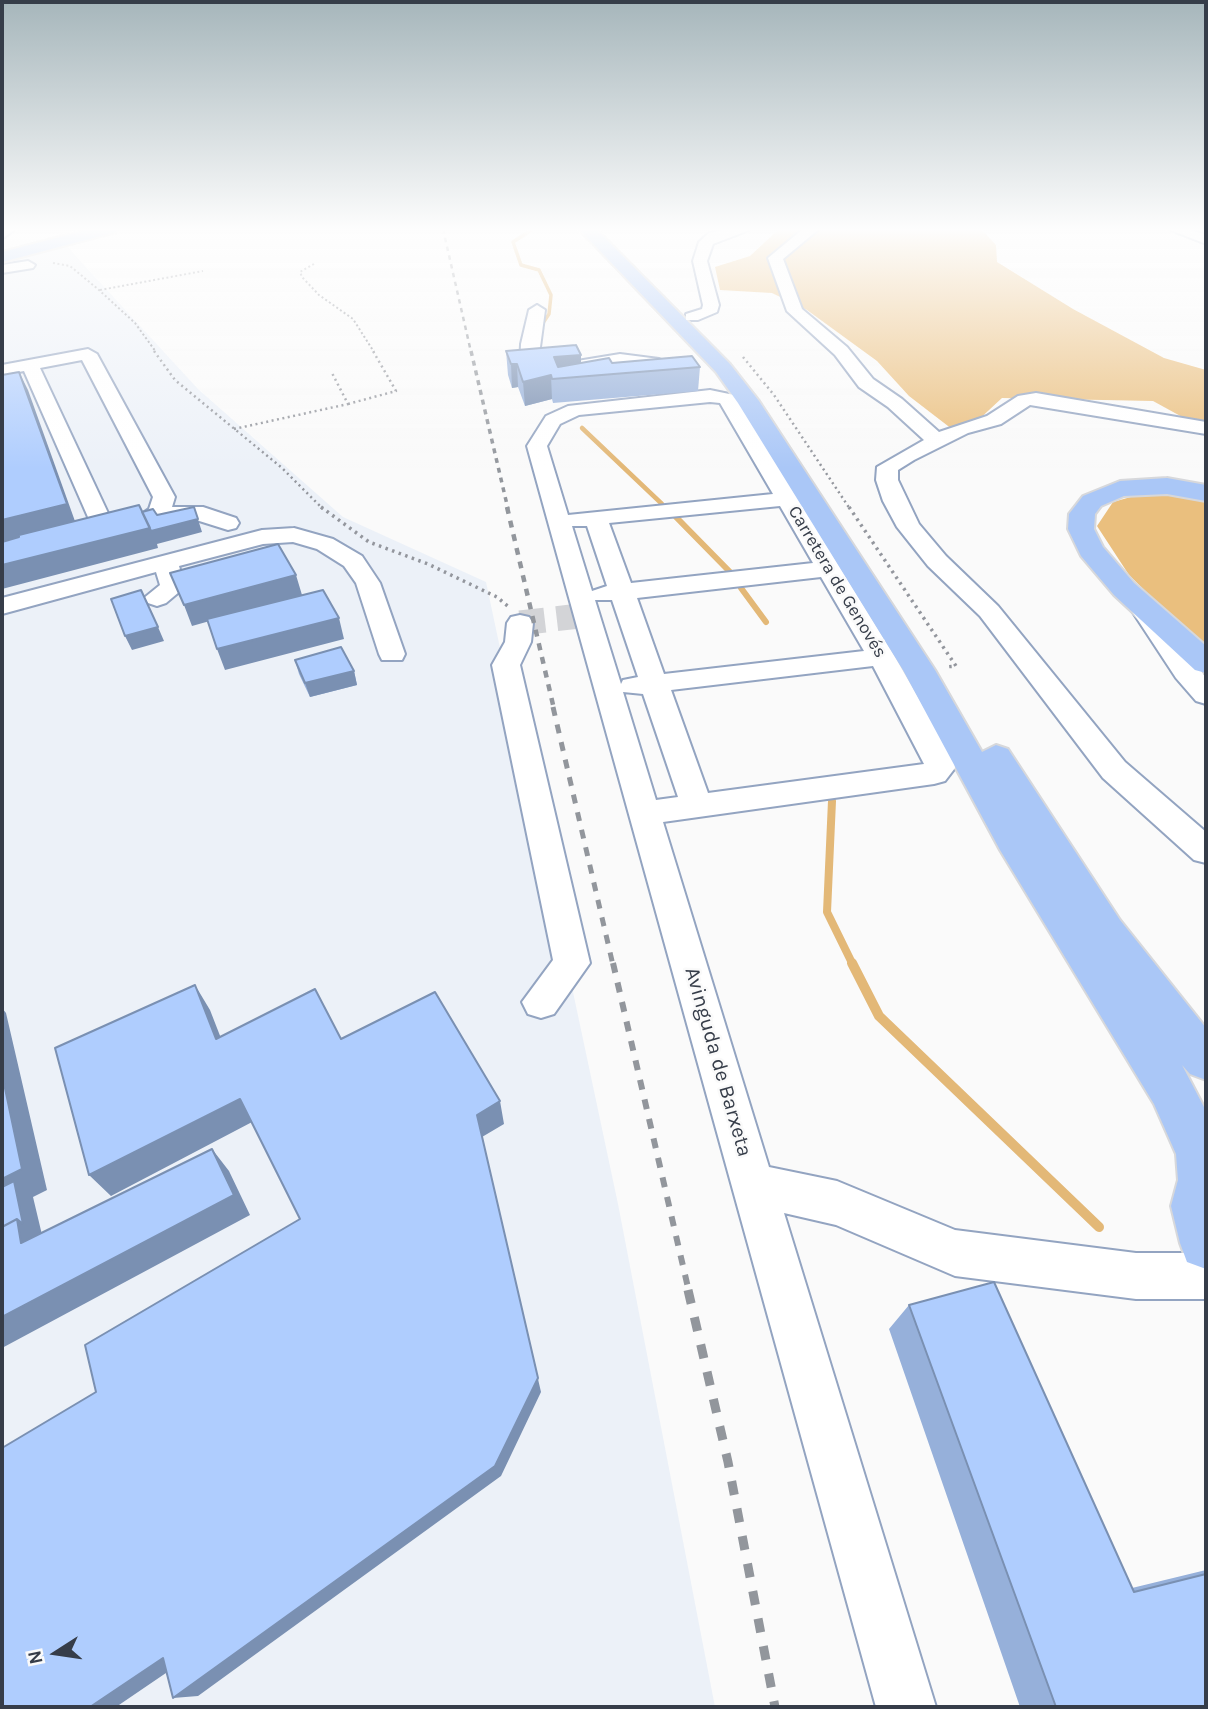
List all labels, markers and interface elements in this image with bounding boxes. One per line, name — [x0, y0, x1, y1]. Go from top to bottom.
street label: Carretera de Genovés — [783, 502, 891, 662]
street label: Avinguda de Barxeta — [679, 964, 757, 1160]
north arrow — [21, 1618, 91, 1688]
text: N — [23, 1648, 48, 1666]

